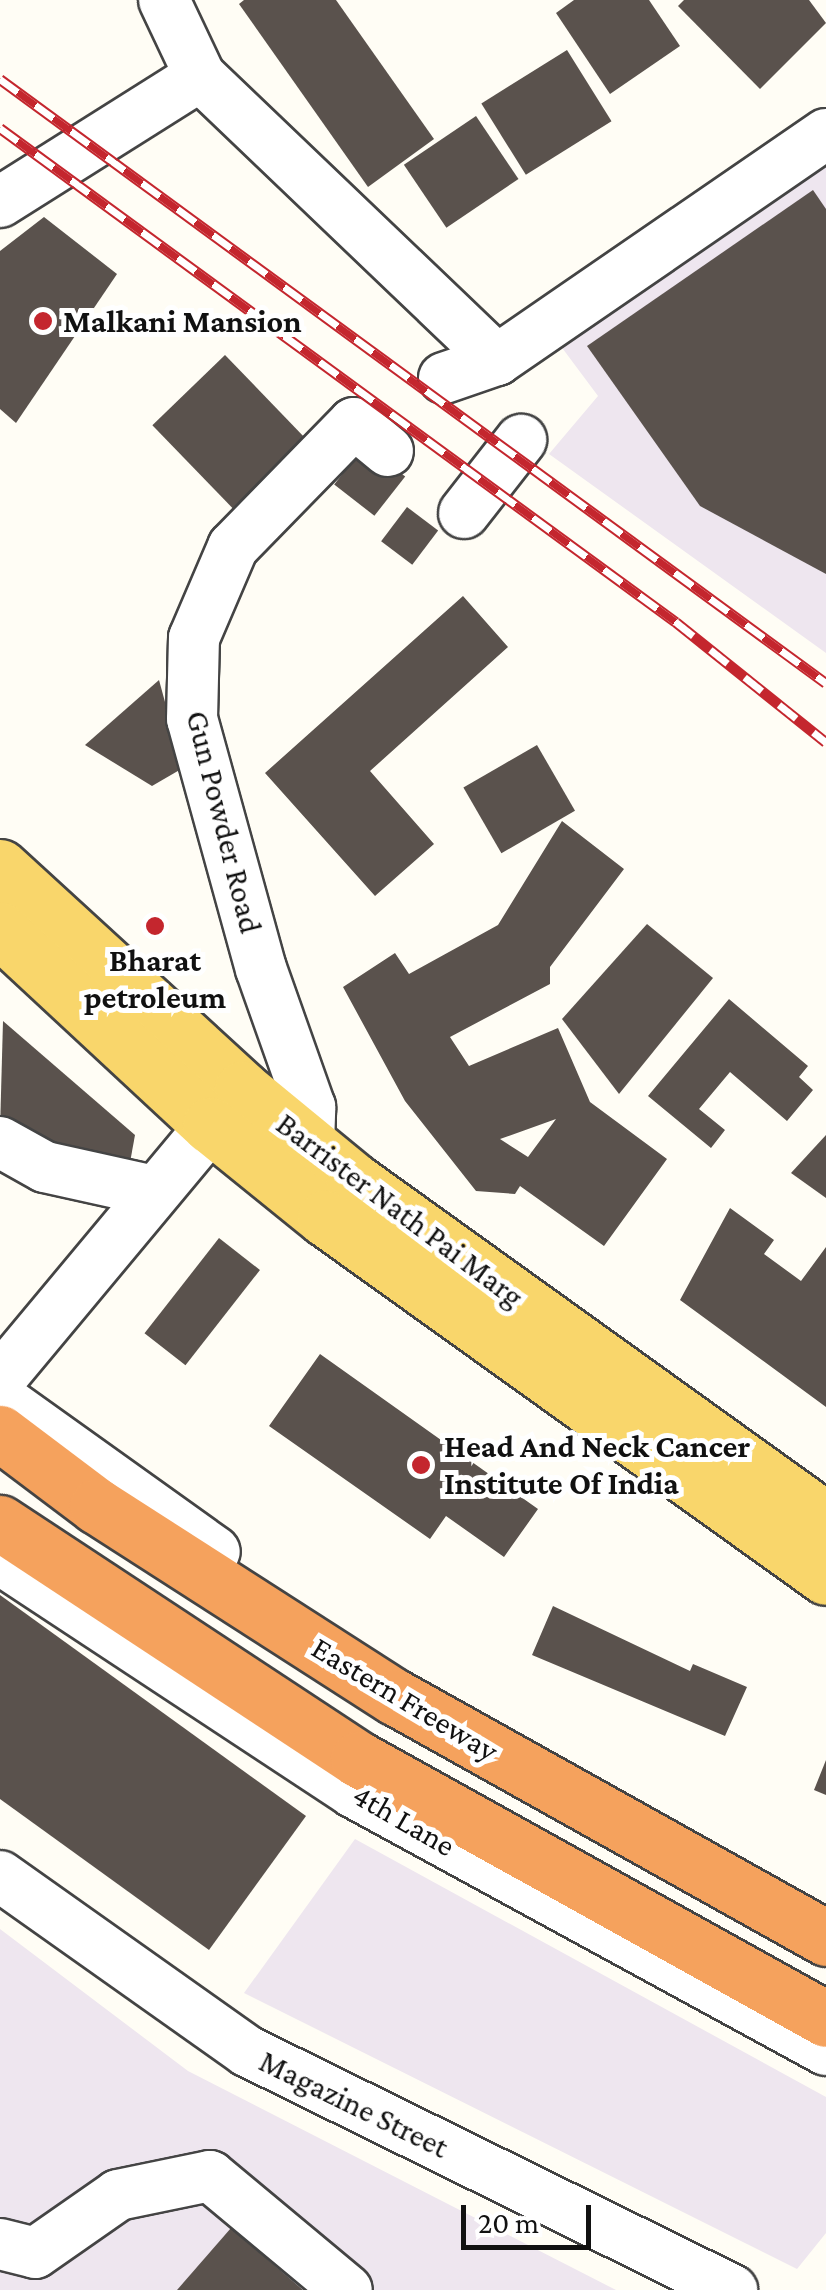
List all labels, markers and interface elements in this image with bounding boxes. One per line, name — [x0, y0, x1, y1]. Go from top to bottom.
place label: Malkani Mansion — [63, 302, 302, 340]
marker: Malkani Mansion — [32, 310, 54, 332]
street label: Gun Powder Road — [178, 707, 270, 937]
marker: Bharat petroleum — [144, 915, 166, 937]
place label: Bharat petroleum — [84, 942, 226, 1017]
street label: Barrister Nath Pai Marg — [269, 1104, 531, 1316]
place label: Head And Neck Cancer Institute Of India — [444, 1428, 750, 1503]
marker: Head And Neck Cancer Institute Of India — [408, 1452, 434, 1478]
street label: Eastern Freeway — [305, 1628, 505, 1770]
street label: 4th Lane — [346, 1775, 462, 1865]
street label: Magazine Street — [253, 2042, 455, 2166]
scale bar — [466, 2185, 596, 2247]
text: 20 m — [478, 2206, 539, 2239]

